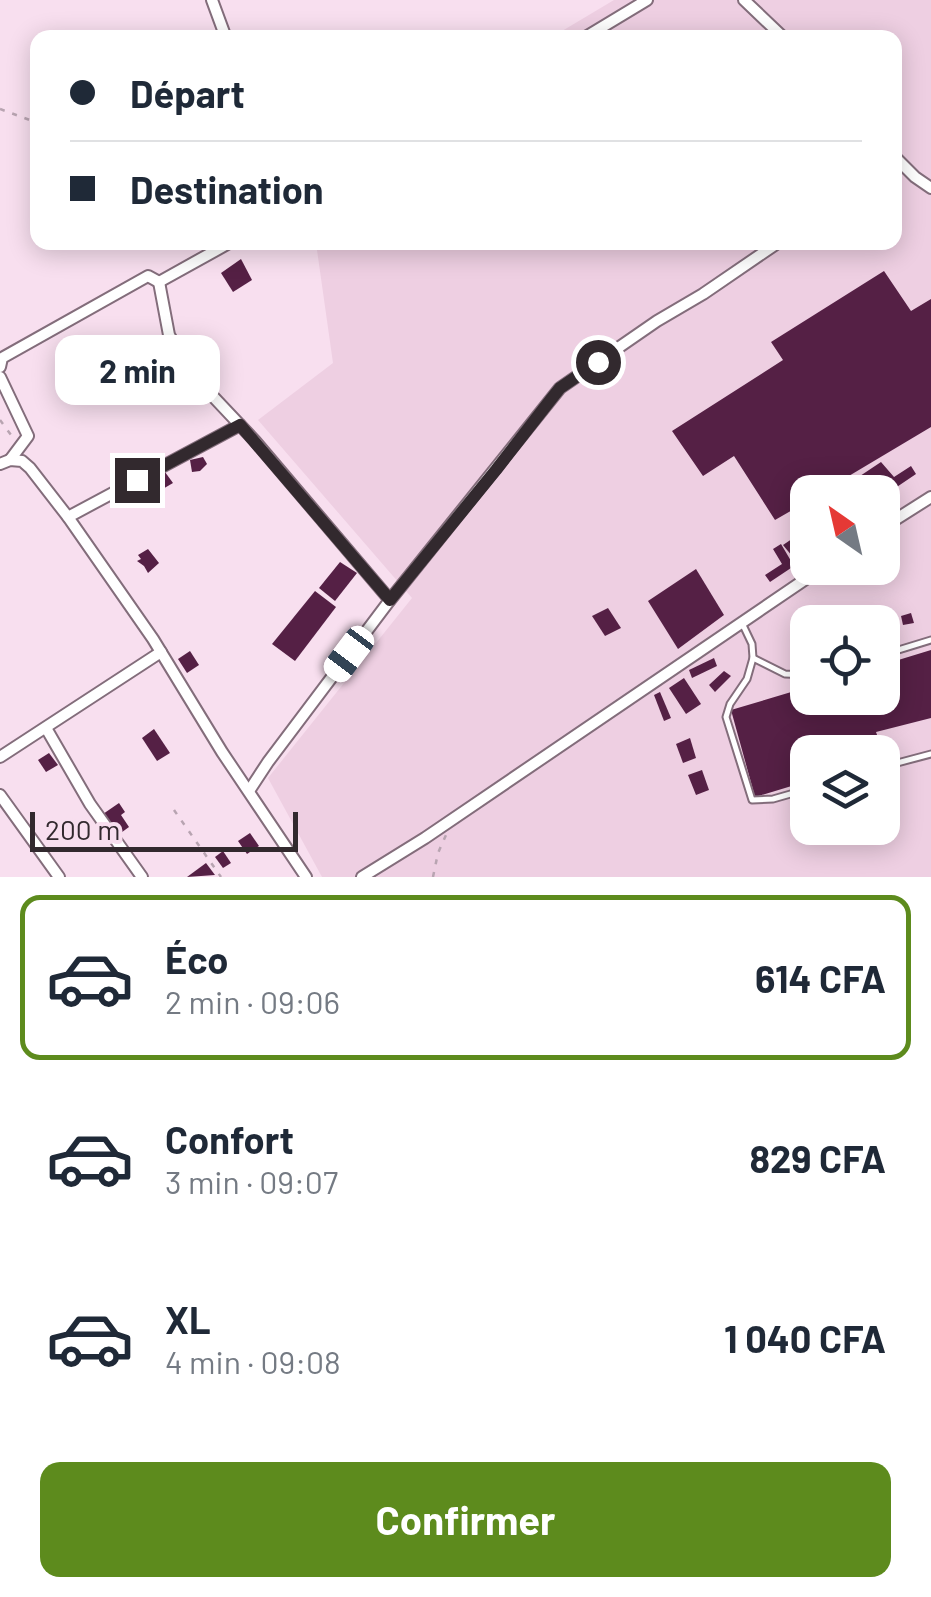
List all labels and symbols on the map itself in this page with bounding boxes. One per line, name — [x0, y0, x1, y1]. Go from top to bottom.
callout: 2 min — [54, 335, 220, 405]
route start — [576, 340, 621, 385]
route end — [115, 458, 160, 503]
north arrow — [790, 475, 900, 585]
car — [319, 621, 379, 687]
scale bar — [30, 807, 298, 851]

